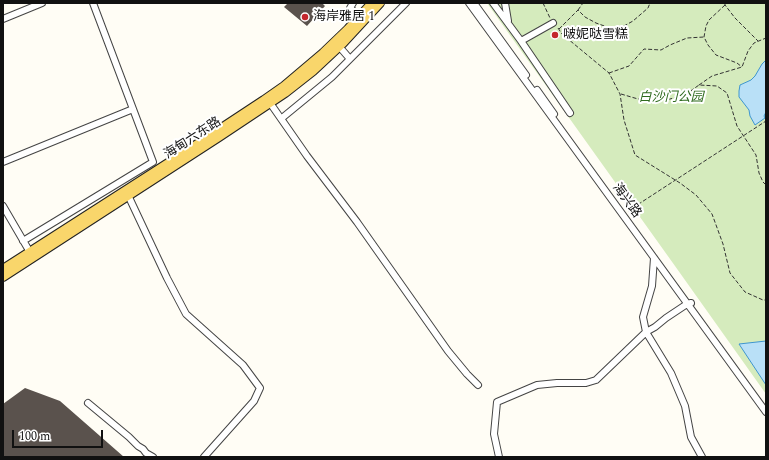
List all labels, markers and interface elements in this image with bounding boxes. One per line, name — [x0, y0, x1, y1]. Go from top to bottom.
place label: 海岸雅居 1 — [313, 9, 375, 25]
marker: 海岸雅居 1 — [300, 12, 310, 22]
place label: 啵妮哒雪糕 — [563, 27, 628, 43]
marker: 啵妮哒雪糕 — [550, 30, 560, 40]
park label: 白沙门公园 — [639, 90, 703, 106]
street label: 海甸六东路 — [161, 115, 225, 163]
street label: 海兴路 — [608, 181, 644, 221]
scale bar — [14, 422, 105, 448]
text: 100 m — [19, 427, 50, 446]

